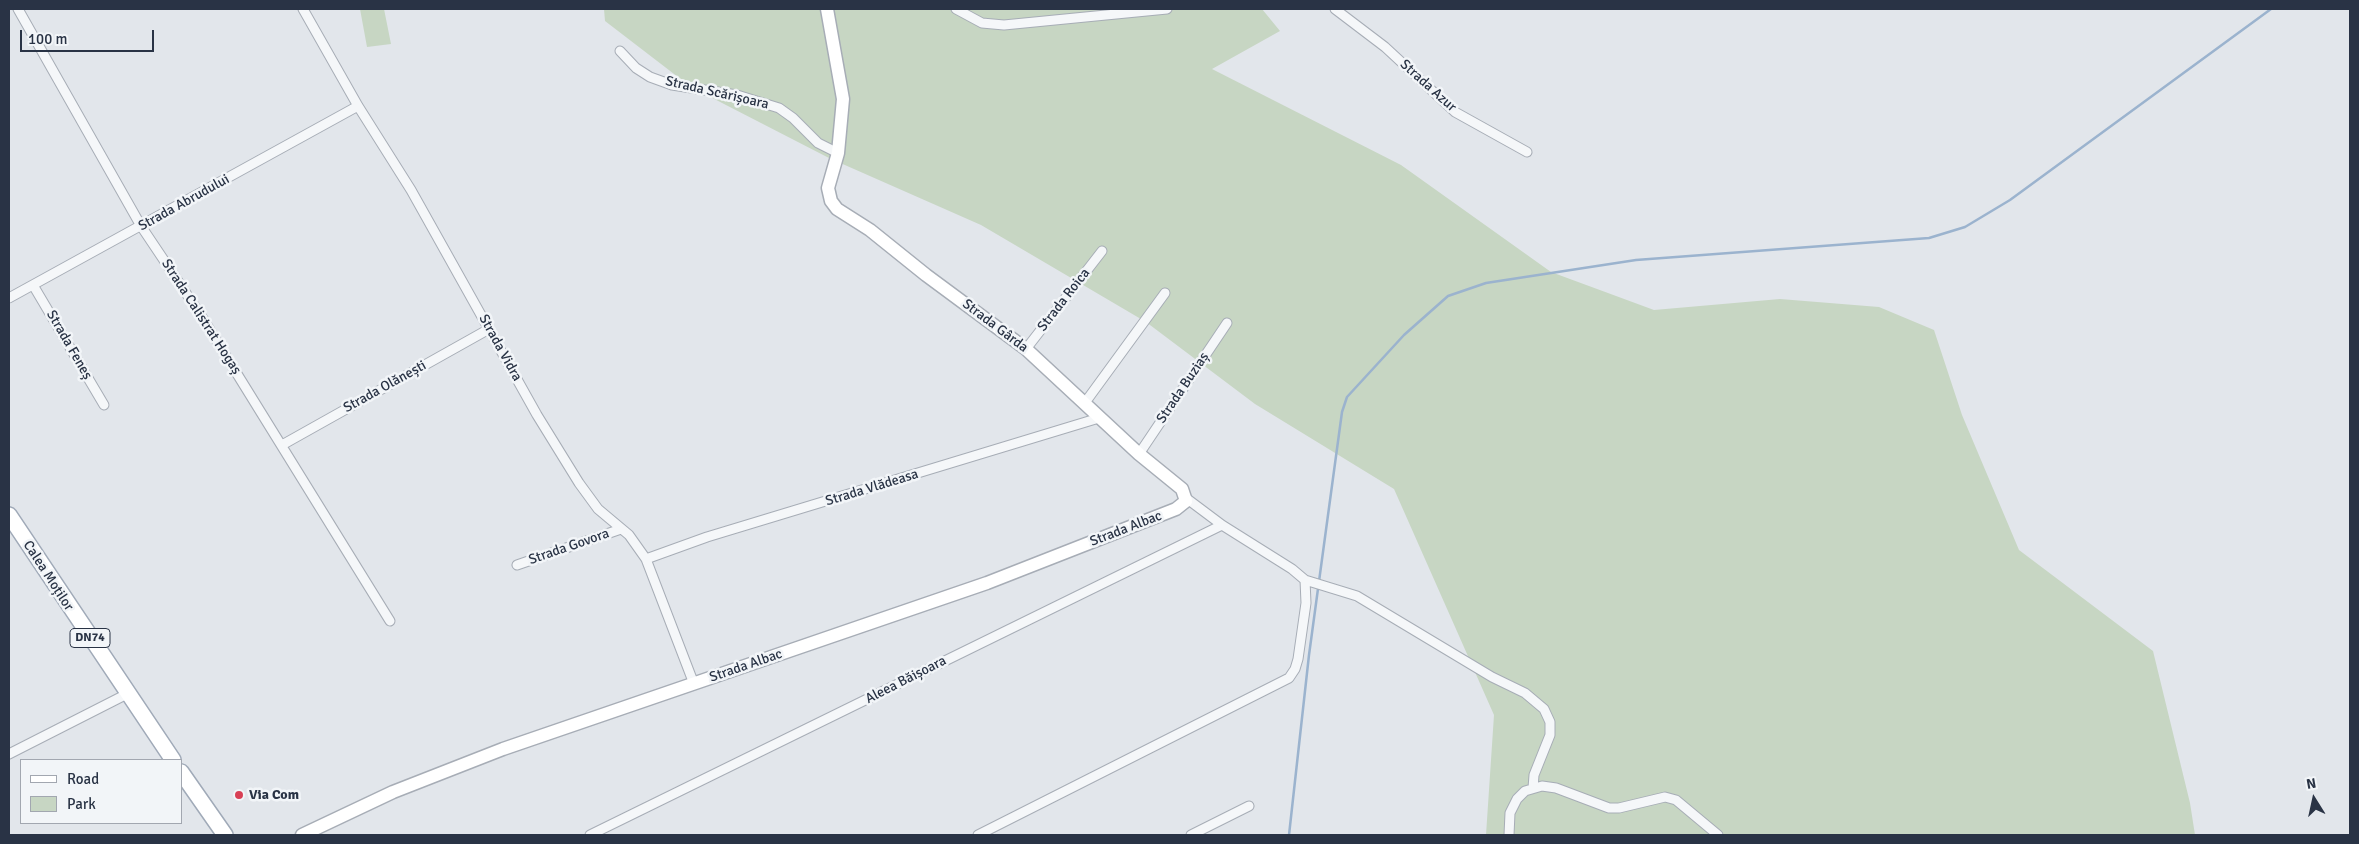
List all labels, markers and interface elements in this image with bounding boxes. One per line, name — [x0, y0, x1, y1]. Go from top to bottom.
scale bar — [22, 20, 156, 52]
text: 100 m — [28, 30, 68, 48]
street label: Strada Azur — [1396, 56, 1460, 116]
street label: Strada Scărișoara — [664, 73, 770, 113]
street label: Strada Abrudului — [136, 171, 232, 235]
street label: Strada Calistrat Hogaș — [157, 256, 245, 378]
street label: Strada Roica — [1034, 265, 1094, 335]
street label: Strada Gârda — [959, 296, 1031, 356]
street label: Strada Feneș — [42, 307, 96, 383]
street label: Strada Vidra — [475, 312, 525, 384]
street label: Strada Buziaș — [1153, 349, 1213, 427]
street label: Strada Olănești — [341, 357, 429, 417]
street label: Strada Vlădeasa — [823, 466, 921, 510]
street label: Strada Albac — [1088, 508, 1164, 550]
street label: Strada Govora — [526, 525, 612, 569]
street label: Calea Moților — [19, 538, 77, 614]
road number: DN74 — [70, 628, 110, 648]
street label: Strada Albac — [707, 646, 785, 686]
street label: Aleea Băișoara — [863, 652, 949, 708]
legend — [20, 759, 182, 824]
text: Road — [67, 770, 99, 788]
north arrow — [2289, 774, 2339, 824]
text: N — [2305, 775, 2318, 793]
place label: Via Com — [249, 787, 299, 803]
marker: Via Com — [233, 789, 245, 801]
text: Park — [67, 795, 96, 813]

